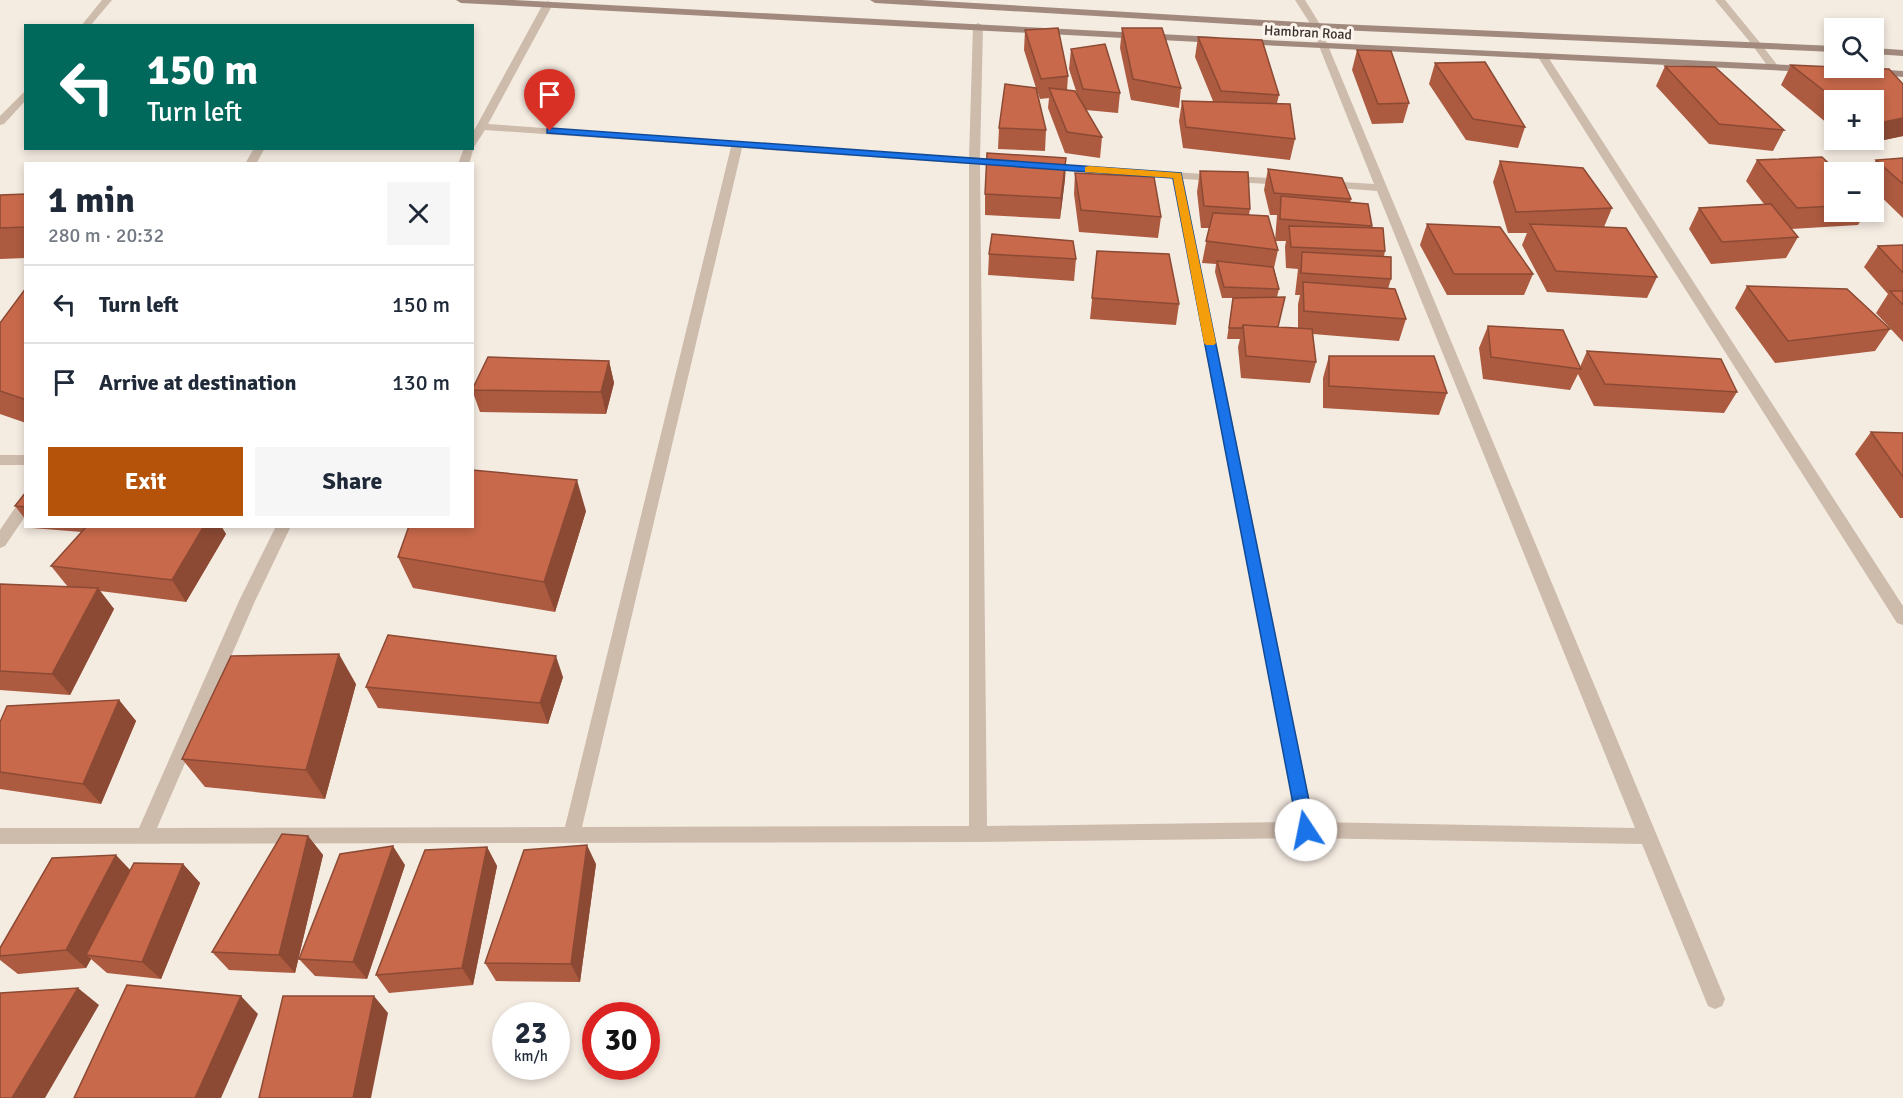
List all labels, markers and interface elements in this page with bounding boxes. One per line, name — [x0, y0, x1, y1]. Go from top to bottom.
map controls — [1824, 18, 1884, 222]
button: search — [1824, 18, 1884, 78]
street label: Hambran Road — [1264, 22, 1352, 43]
text: 150 m — [147, 45, 258, 96]
icon: left — [48, 48, 126, 126]
pin — [524, 69, 575, 131]
icon: arrive — [533, 78, 566, 111]
button: + — [1824, 90, 1884, 150]
text: Turn left — [147, 96, 242, 129]
button: − — [1824, 162, 1884, 222]
text: 1 min — [48, 178, 135, 223]
button: close — [387, 182, 450, 245]
text: 280 m · 20:32 — [48, 223, 164, 248]
icon: left — [48, 288, 81, 321]
text: Turn left — [99, 291, 179, 318]
text: 150 m — [392, 291, 450, 318]
icon: arrive — [48, 366, 81, 399]
text: Arrive at destination — [99, 369, 296, 396]
text: 130 m — [392, 369, 450, 396]
button: Exit — [48, 447, 243, 516]
button: Share — [255, 447, 450, 516]
position arrow — [1274, 798, 1338, 862]
speed limit sign: 30 — [582, 1002, 660, 1080]
text: 23 — [515, 1015, 547, 1052]
text: km/h — [514, 1047, 548, 1065]

